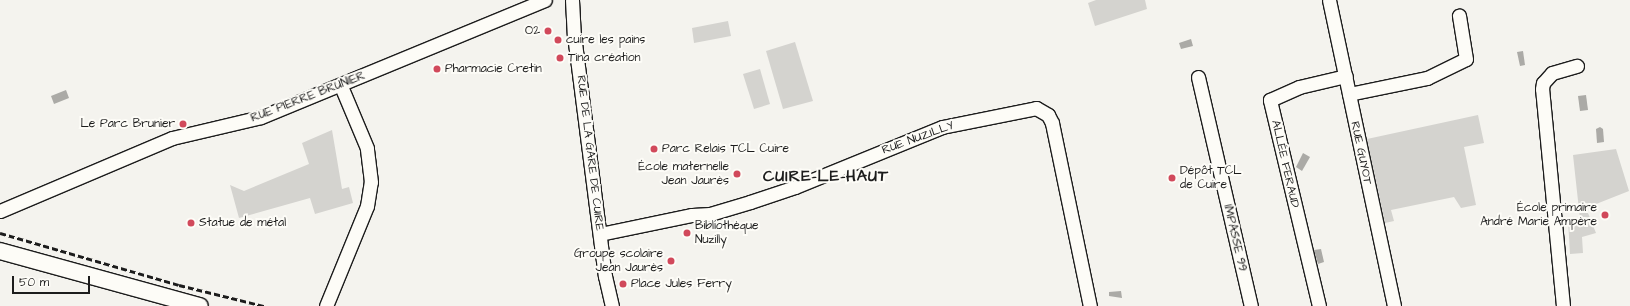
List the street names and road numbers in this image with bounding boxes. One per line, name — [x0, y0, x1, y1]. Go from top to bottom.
street label: RUE PIERRE BRUNIER — [249, 68, 367, 126]
street label: RUE DE LA GARE DE CUIRE — [573, 74, 607, 232]
street label: RUE NUZILLY — [880, 118, 956, 158]
street label: ALLÉE FERAUD — [1268, 119, 1302, 209]
street label: RUE GUYOT — [1347, 120, 1375, 186]
street label: IMPASSE 99 — [1220, 203, 1250, 273]

